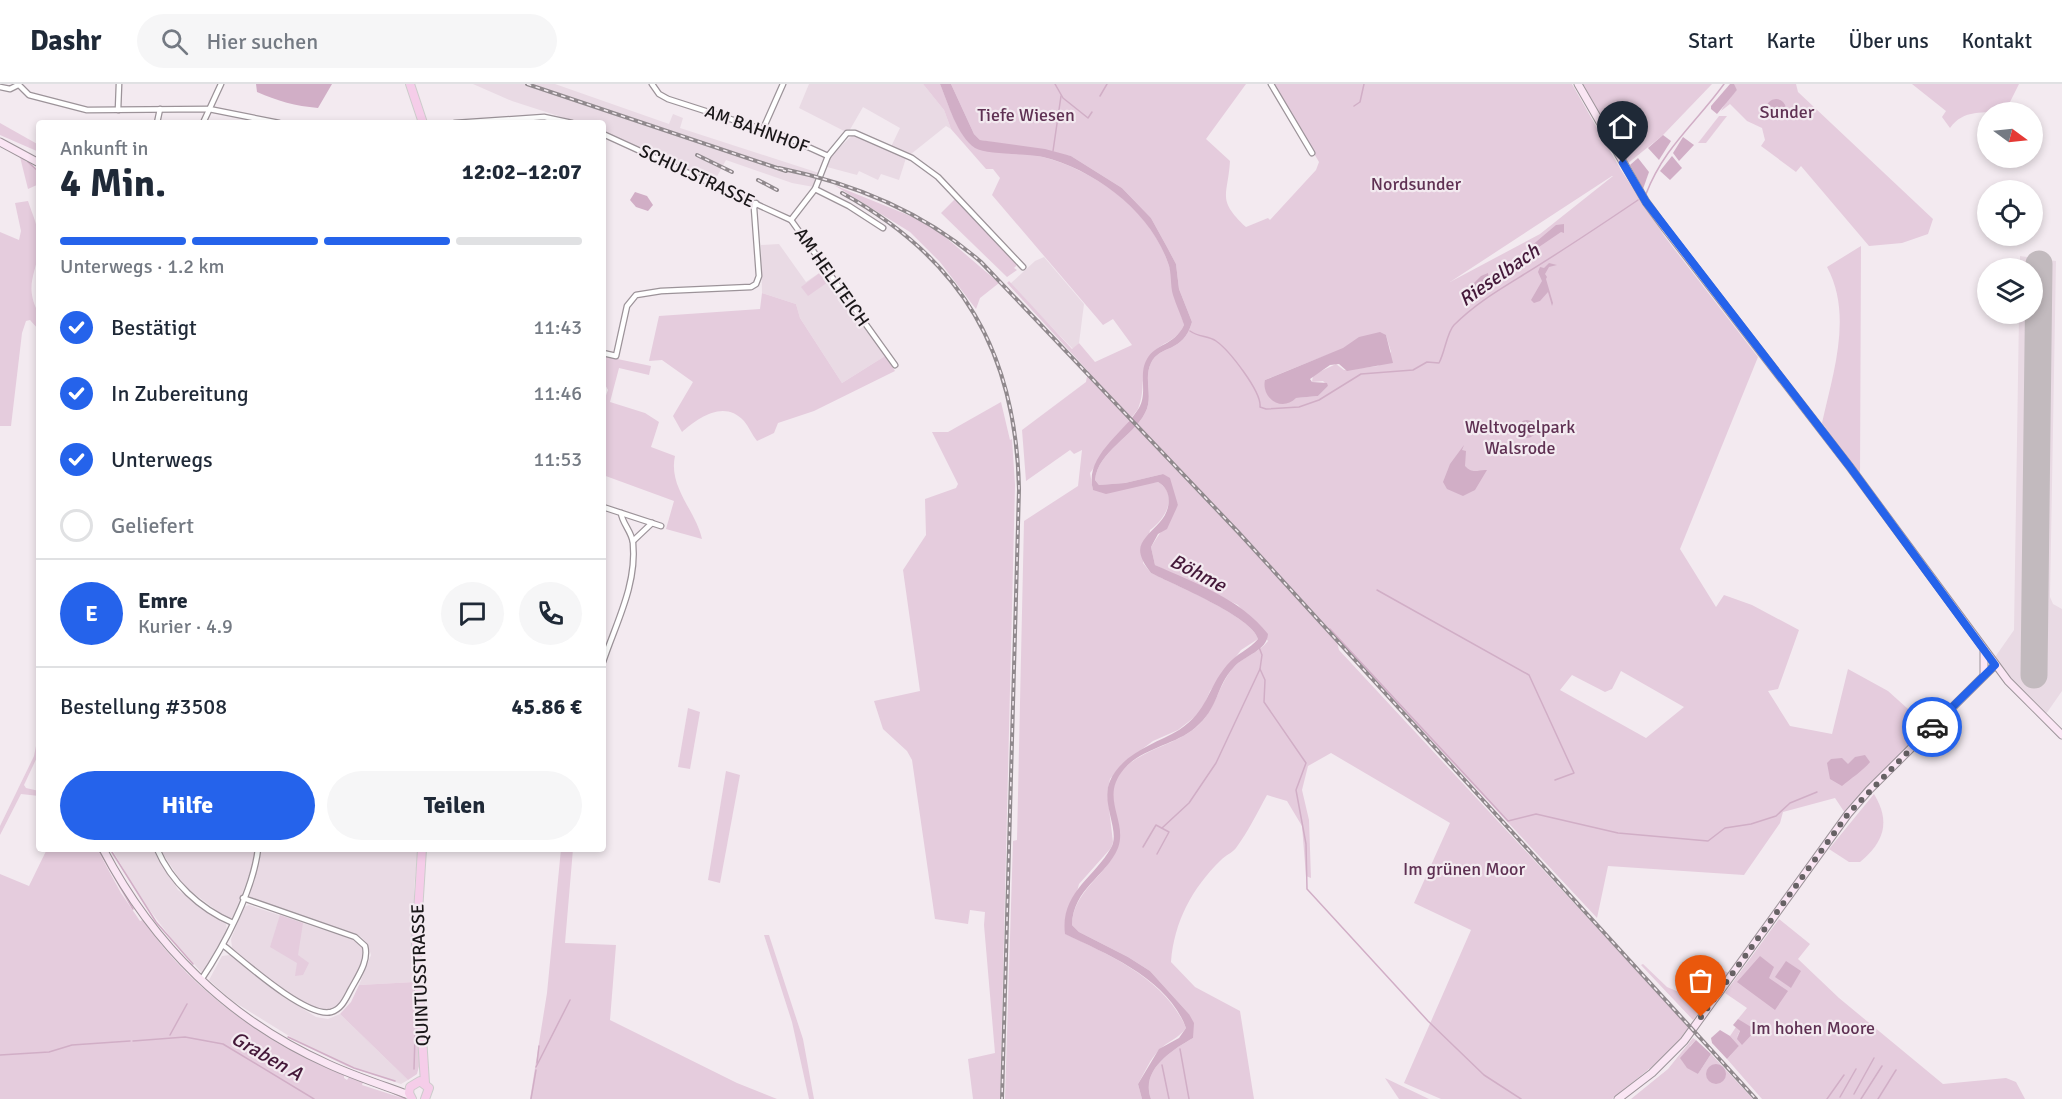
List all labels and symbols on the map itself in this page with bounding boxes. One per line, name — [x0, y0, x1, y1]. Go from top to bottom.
street label: AM BAHNHOF — [702, 100, 812, 158]
pin — [1597, 101, 1648, 163]
park label: Sunder — [1760, 101, 1815, 123]
north arrow — [1977, 102, 2043, 168]
park label: Tiefe Wiesen — [977, 104, 1075, 126]
street label: SCHULSTRASSE — [636, 140, 758, 212]
park label: Nordsunder — [1371, 173, 1462, 195]
street label: AM HELLTEICH — [790, 223, 874, 331]
water label: Rieselbach — [1454, 237, 1545, 312]
park label: Weltvogelpark Walsrode — [1465, 416, 1575, 459]
water label: Böhme — [1166, 548, 1231, 598]
courier — [1902, 697, 1962, 757]
park label: Im grünen Moor — [1403, 858, 1525, 880]
street label: QUINTUSSTRASSE — [407, 903, 433, 1047]
pin — [1675, 955, 1726, 1017]
park label: Im hohen Moore — [1751, 1017, 1875, 1039]
water label: Graben A — [227, 1026, 307, 1086]

